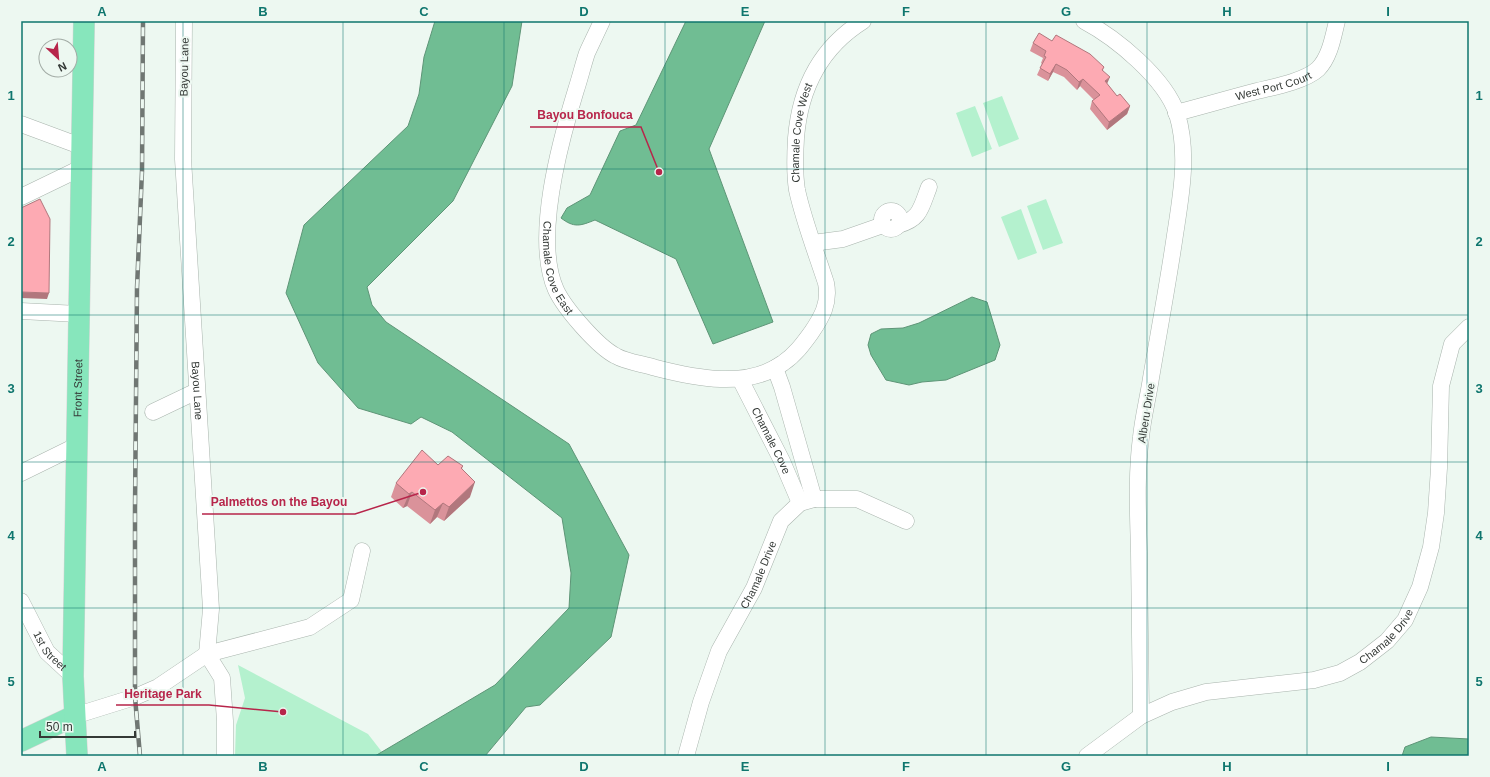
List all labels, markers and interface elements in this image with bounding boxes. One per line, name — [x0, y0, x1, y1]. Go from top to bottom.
text: A — [97, 4, 107, 19]
text: B — [258, 4, 268, 19]
text: C — [419, 4, 429, 19]
text: D — [579, 4, 589, 19]
text: E — [741, 4, 750, 19]
text: F — [902, 4, 910, 19]
text: G — [1061, 4, 1071, 19]
text: H — [1222, 4, 1232, 19]
text: I — [1386, 4, 1390, 19]
north arrow — [38, 38, 78, 78]
street label: Bayou Lane — [177, 38, 191, 96]
text: N — [56, 60, 69, 74]
street label: West Port Court — [1234, 69, 1313, 102]
street label: Chamale Cove West — [789, 81, 814, 183]
text: 1 — [7, 88, 15, 103]
text: 1 — [1475, 88, 1483, 103]
callout: Bayou Bonfouca — [530, 103, 641, 127]
text: Bayou Bonfouca — [537, 108, 633, 122]
street label: Chamale Cove East — [541, 221, 576, 317]
text: 2 — [7, 234, 15, 249]
text: 2 — [1475, 234, 1483, 249]
street label: Front Street — [71, 359, 84, 417]
street label: Bayou Lane — [190, 361, 205, 420]
text: 3 — [7, 381, 15, 396]
text: 3 — [1475, 381, 1483, 396]
street label: Alberu Drive — [1135, 382, 1157, 444]
street label: Chamale Cove — [750, 405, 793, 476]
callout: Palmettos on the Bayou — [202, 490, 355, 514]
text: Palmettos on the Bayou — [211, 495, 347, 509]
text: 4 — [7, 528, 15, 543]
text: 4 — [1475, 528, 1483, 543]
street label: Chamale Drive — [738, 539, 778, 611]
street label: Chamale Drive — [1357, 607, 1415, 666]
street label: 1st Street — [31, 629, 69, 673]
text: 5 — [7, 674, 15, 689]
text: 5 — [1475, 674, 1483, 689]
callout: Heritage Park — [116, 681, 209, 705]
text: Heritage Park — [124, 687, 202, 701]
scale bar — [40, 713, 135, 739]
text: 50 m — [46, 720, 73, 734]
text: A — [97, 759, 107, 774]
text: B — [258, 759, 268, 774]
text: C — [419, 759, 429, 774]
text: D — [579, 759, 589, 774]
text: E — [741, 759, 750, 774]
text: F — [902, 759, 910, 774]
text: G — [1061, 759, 1071, 774]
text: H — [1222, 759, 1232, 774]
text: I — [1386, 759, 1390, 774]

